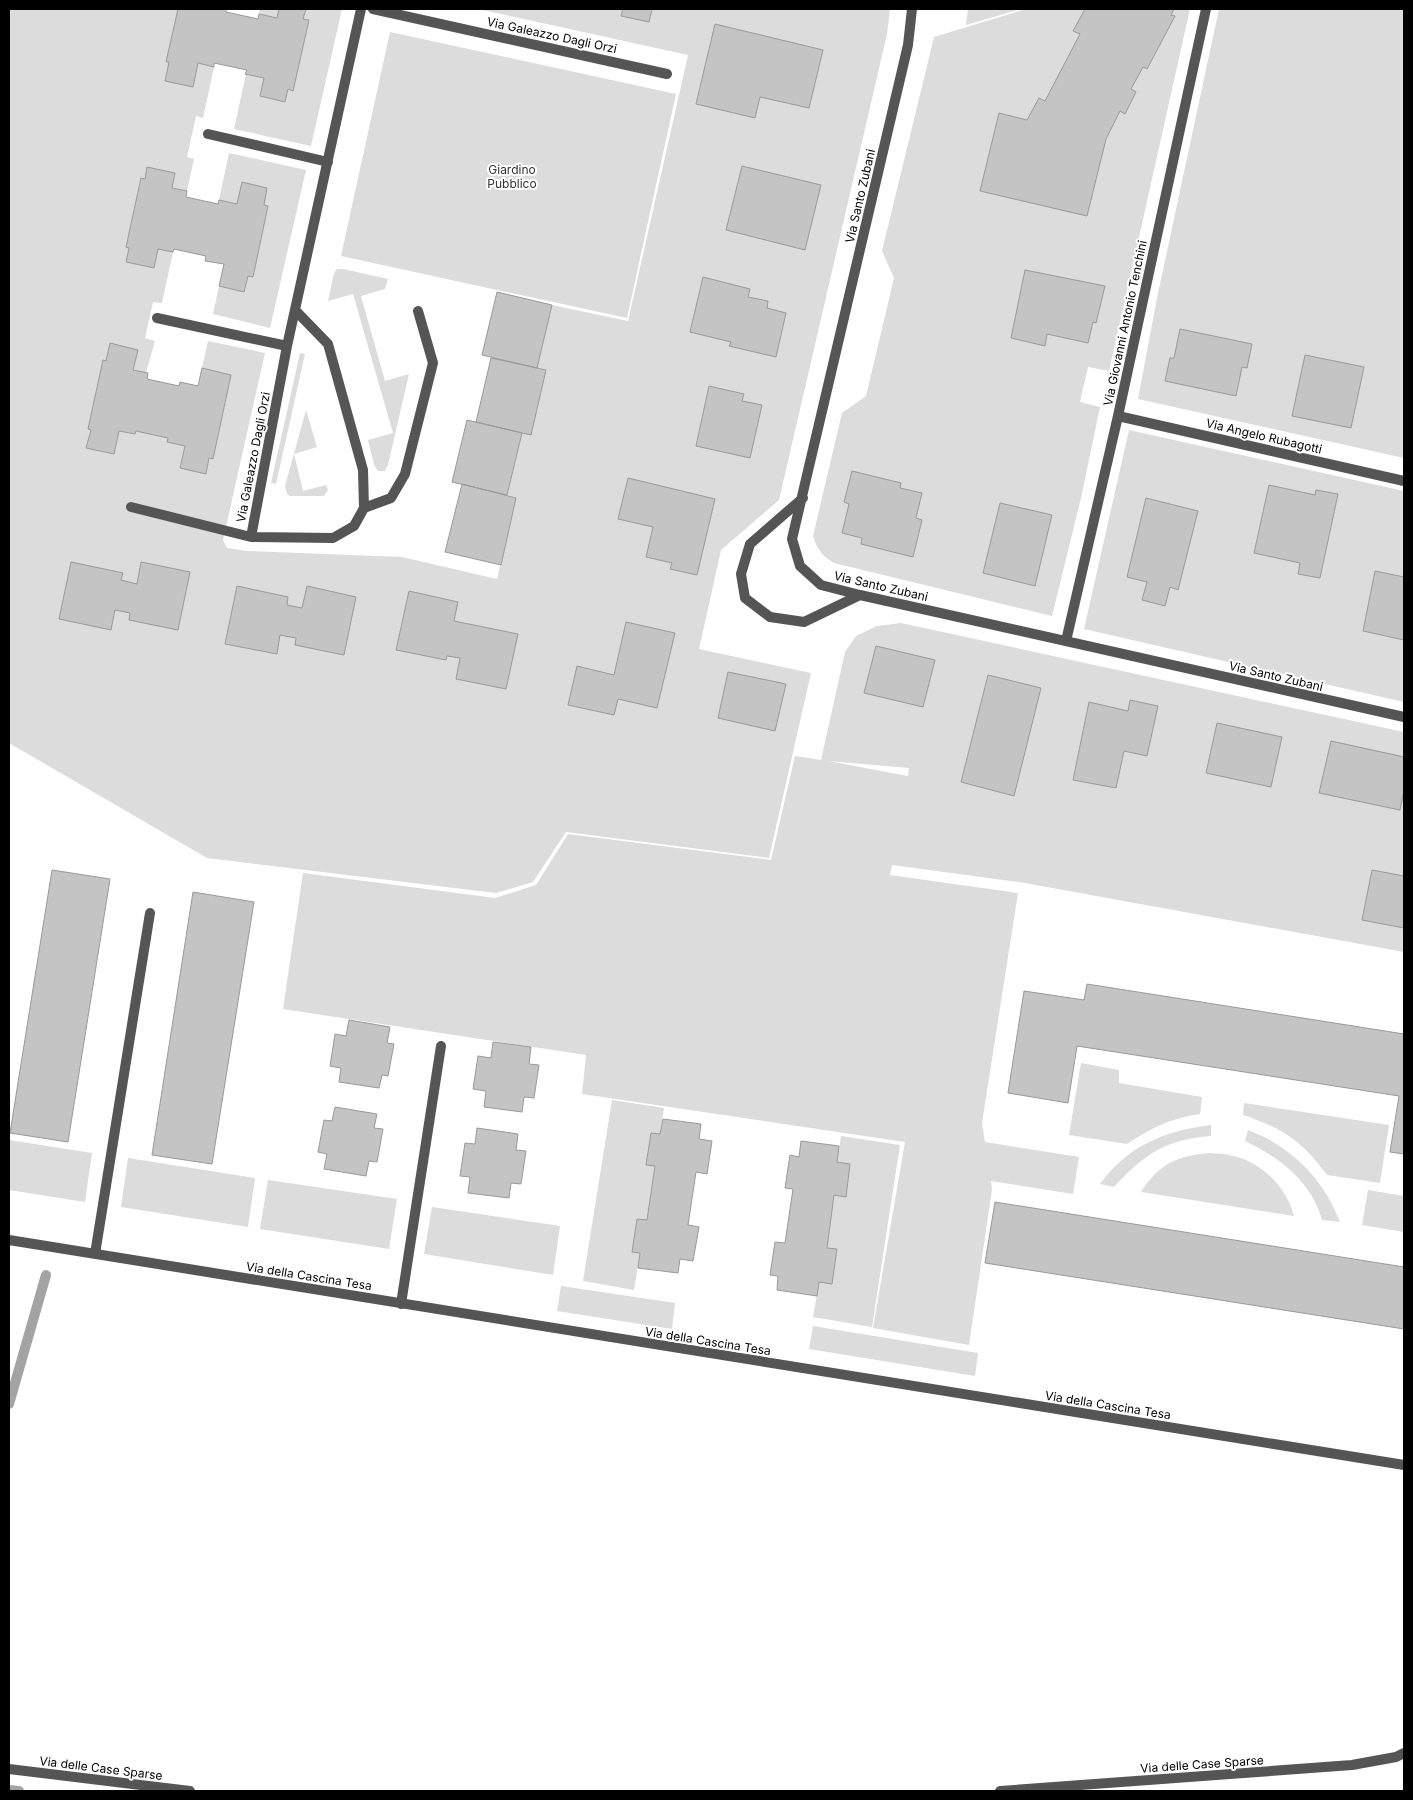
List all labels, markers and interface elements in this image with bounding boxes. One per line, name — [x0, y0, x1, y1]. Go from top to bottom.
street label: Via Galeazzo Dagli Orzi — [486, 14, 618, 56]
street label: Via Santo Zubani — [842, 147, 878, 244]
park label: Giardino Pubblico — [487, 162, 537, 191]
street label: Via Giovanni Antonio Tenchini — [1100, 239, 1150, 407]
street label: Via Galeazzo Dagli Orzi — [233, 390, 273, 524]
street label: Via Angelo Rubagotti — [1205, 415, 1324, 457]
street label: Via Santo Zubani — [833, 568, 930, 604]
street label: Via Santo Zubani — [1228, 658, 1325, 694]
street label: Via della Cascina Tesa — [245, 1259, 373, 1293]
street label: Via della Cascina Tesa — [644, 1324, 772, 1358]
street label: Via della Cascina Tesa — [1044, 1388, 1172, 1422]
street label: Via delle Case Sparse — [1140, 1752, 1264, 1776]
street label: Via delle Case Sparse — [39, 1753, 163, 1783]

